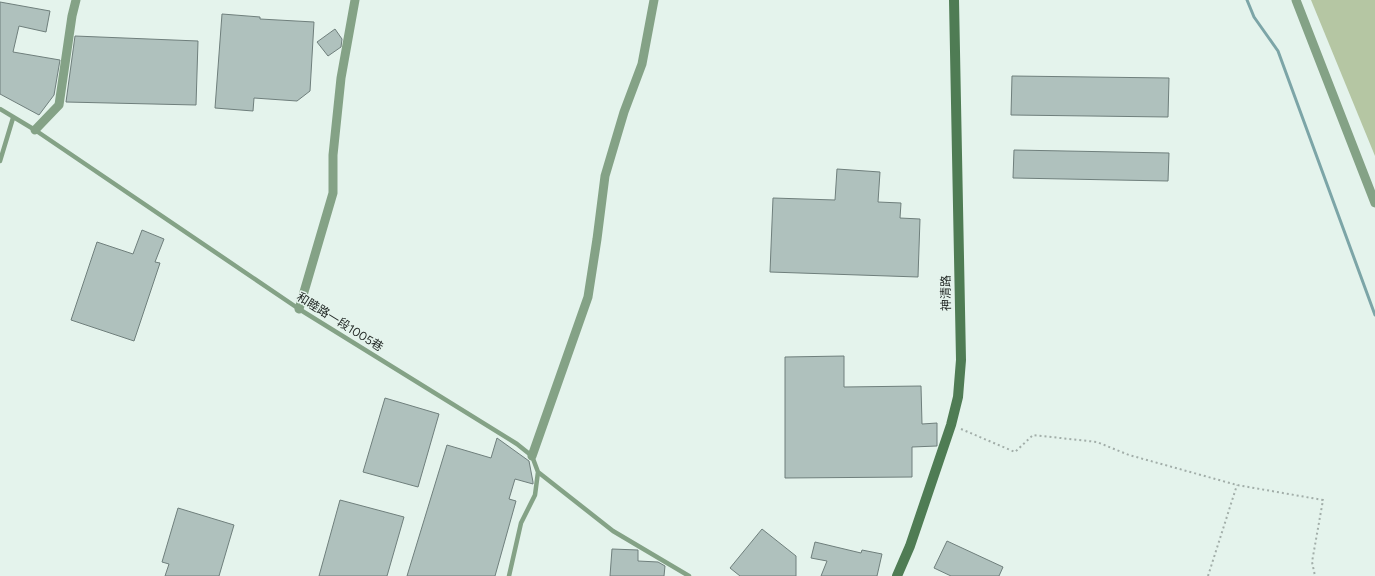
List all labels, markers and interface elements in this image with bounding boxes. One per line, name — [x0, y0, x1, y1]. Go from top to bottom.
street label: 神清路 — [939, 275, 953, 311]
street label: 和睦路一段1005巷 — [294, 290, 386, 354]

